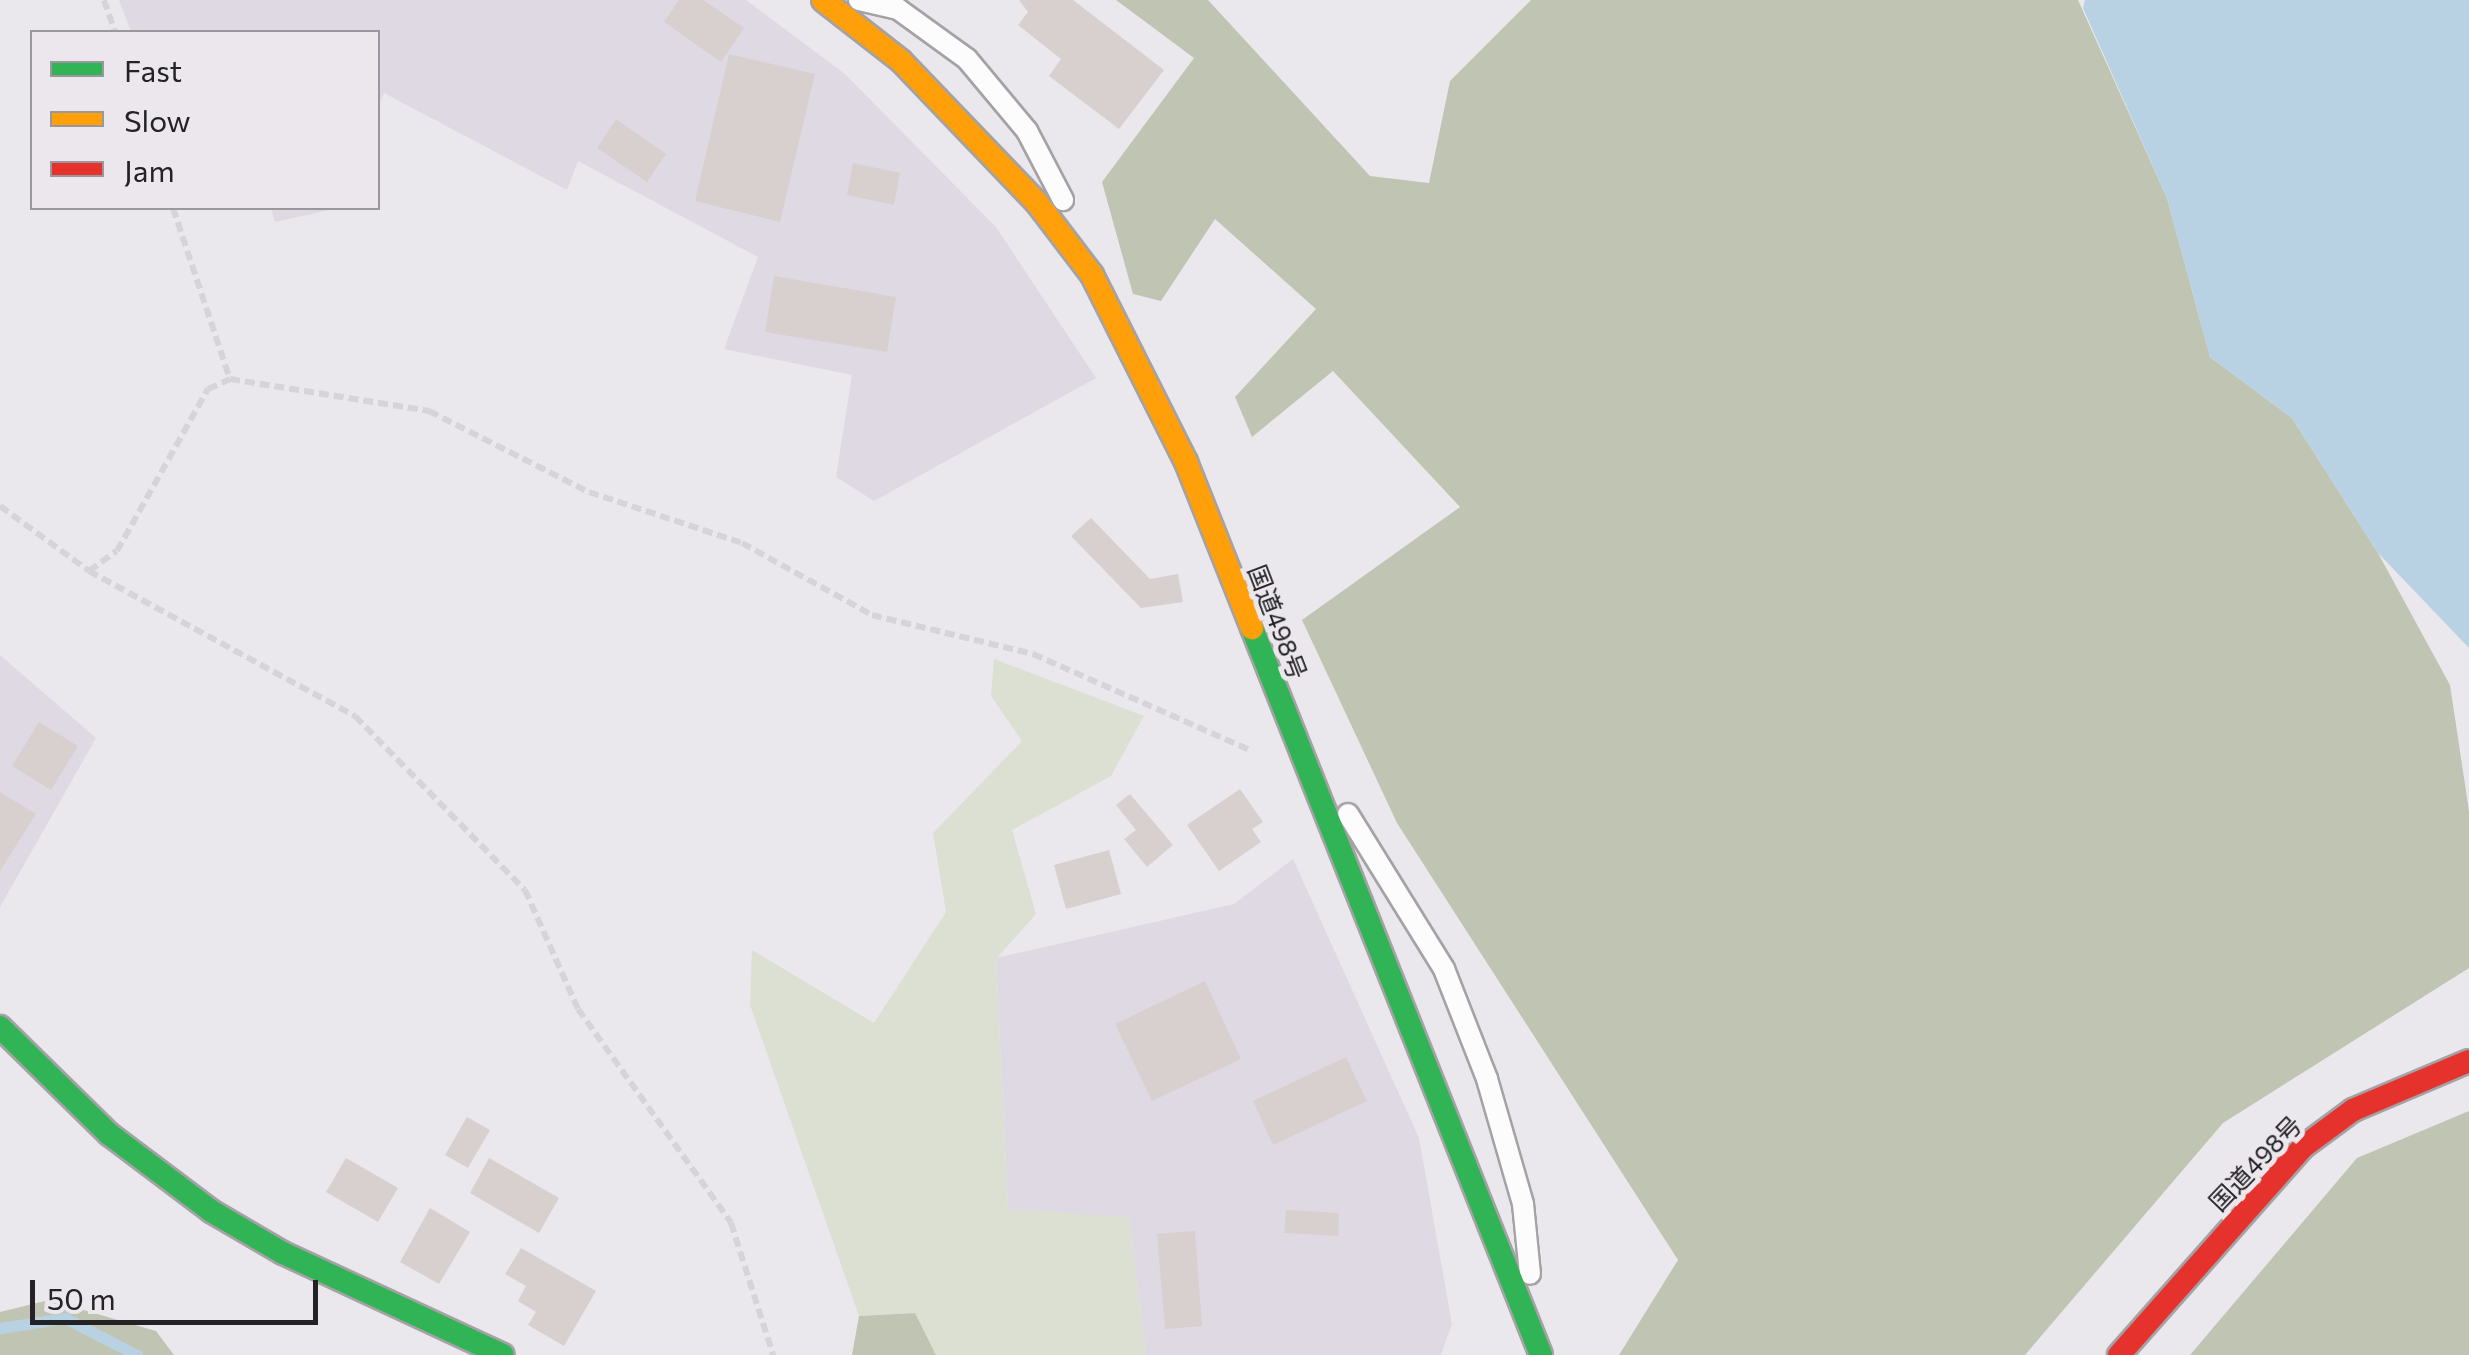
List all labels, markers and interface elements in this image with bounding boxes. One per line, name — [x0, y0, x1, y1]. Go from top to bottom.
legend — [30, 30, 380, 210]
text: Fast — [124, 51, 182, 88]
text: Slow — [124, 101, 191, 138]
text: Jam — [124, 151, 175, 188]
street label: 国道498号 — [1242, 560, 1314, 684]
street label: 国道498号 — [2202, 1109, 2308, 1217]
scale bar — [35, 1260, 322, 1322]
text: 50 m — [47, 1279, 116, 1316]

